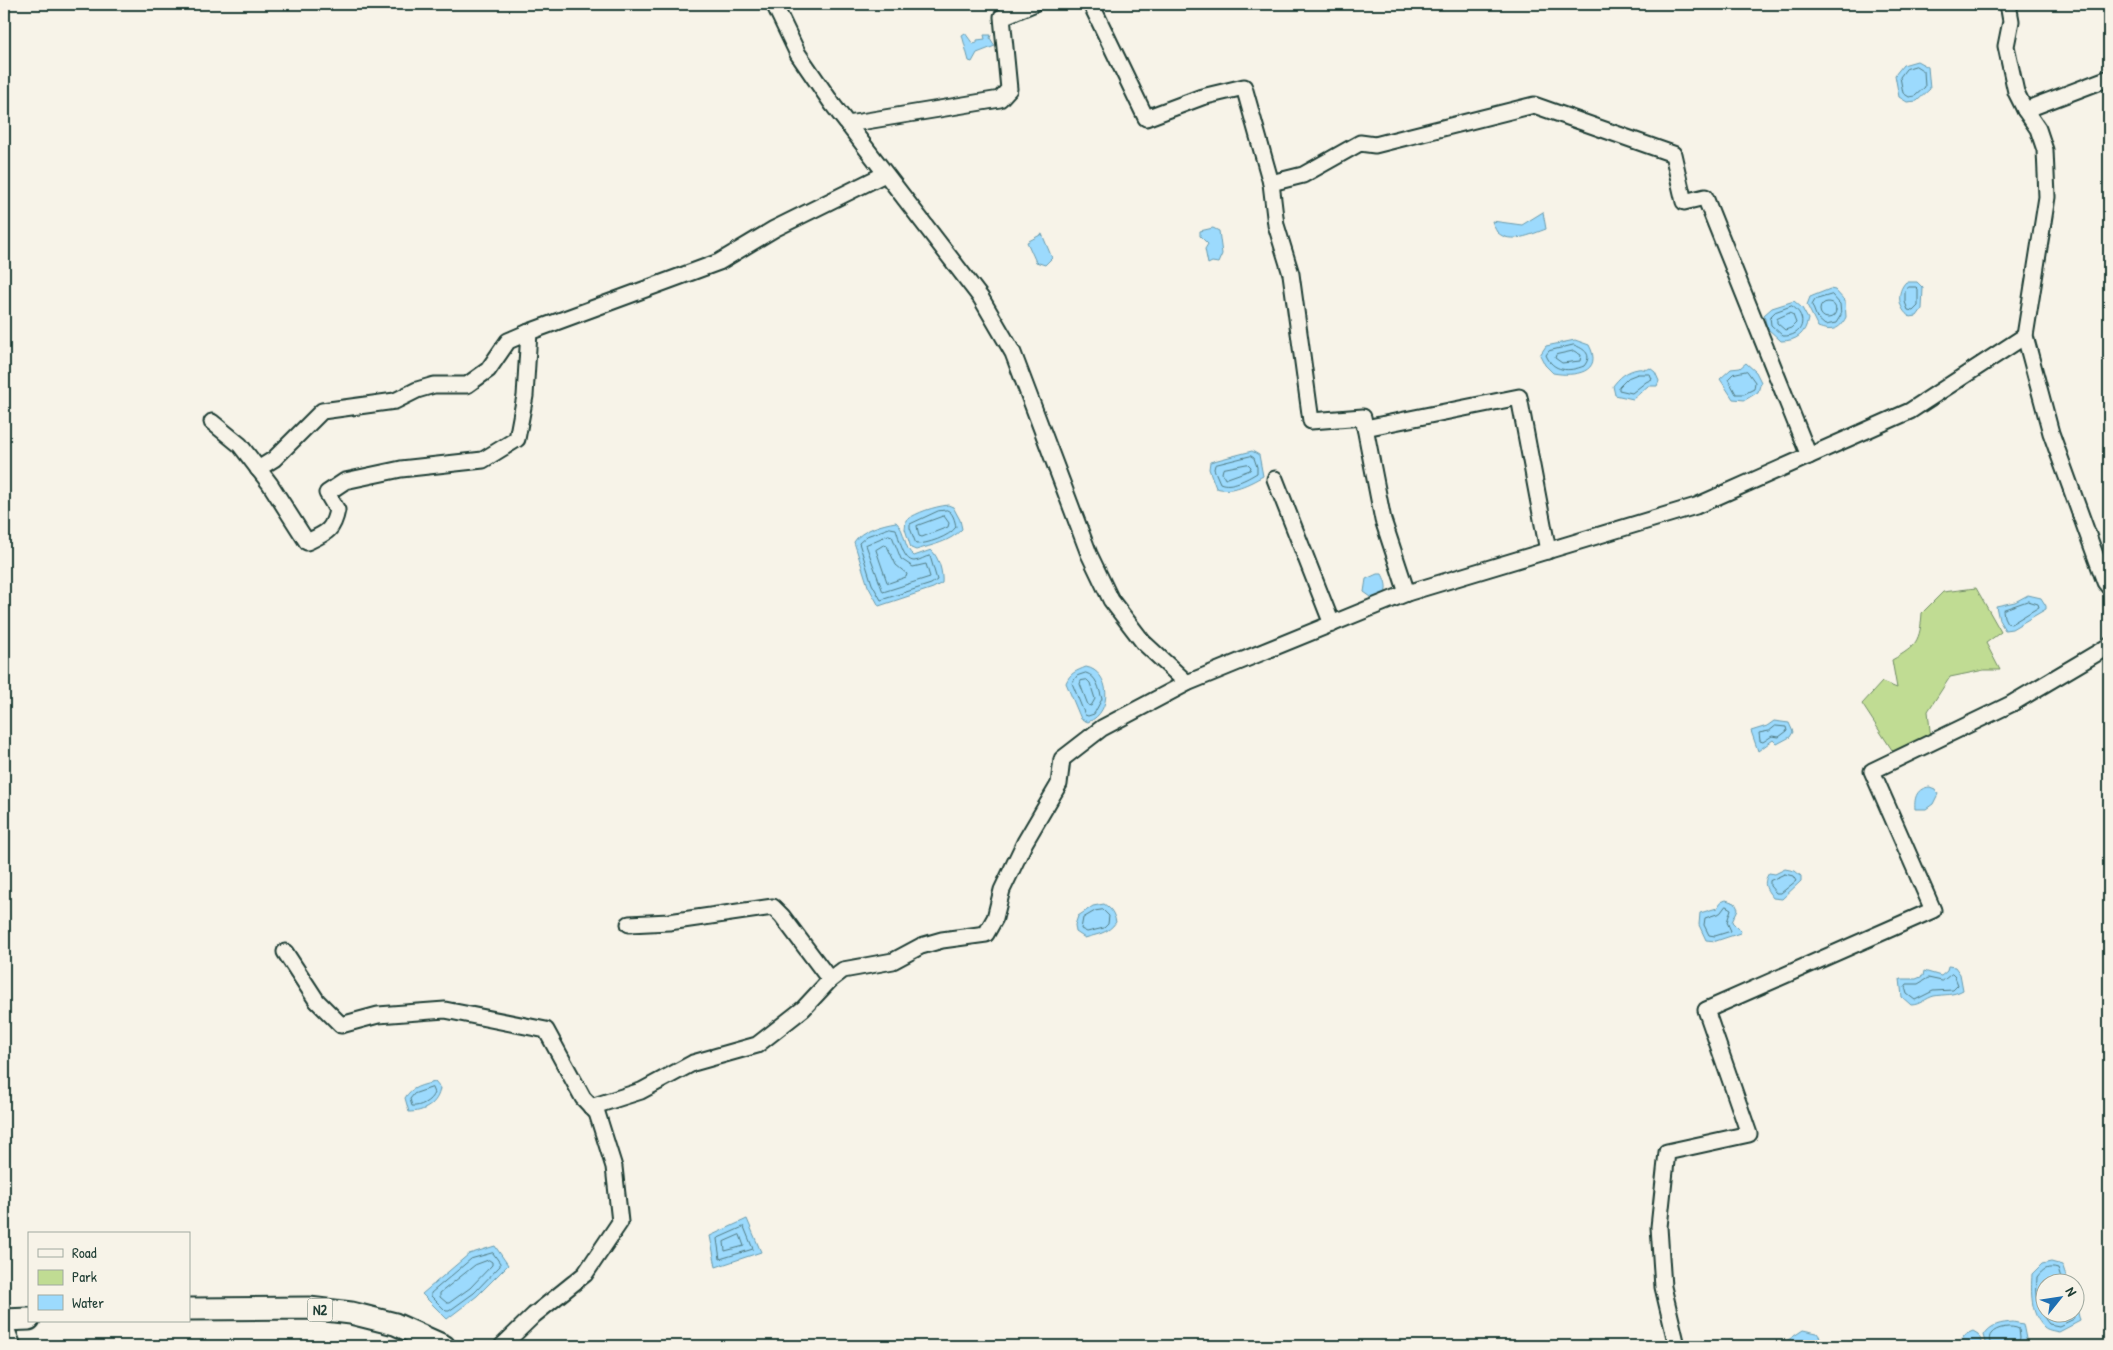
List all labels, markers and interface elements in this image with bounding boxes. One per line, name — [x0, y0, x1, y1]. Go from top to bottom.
legend — [28, 1232, 190, 1322]
text: Road — [72, 1242, 97, 1263]
text: Park — [72, 1266, 97, 1287]
north arrow — [2036, 1272, 2086, 1322]
text: N — [2062, 1283, 2082, 1300]
text: Water — [72, 1292, 104, 1313]
road number: N2 — [308, 1298, 332, 1322]

